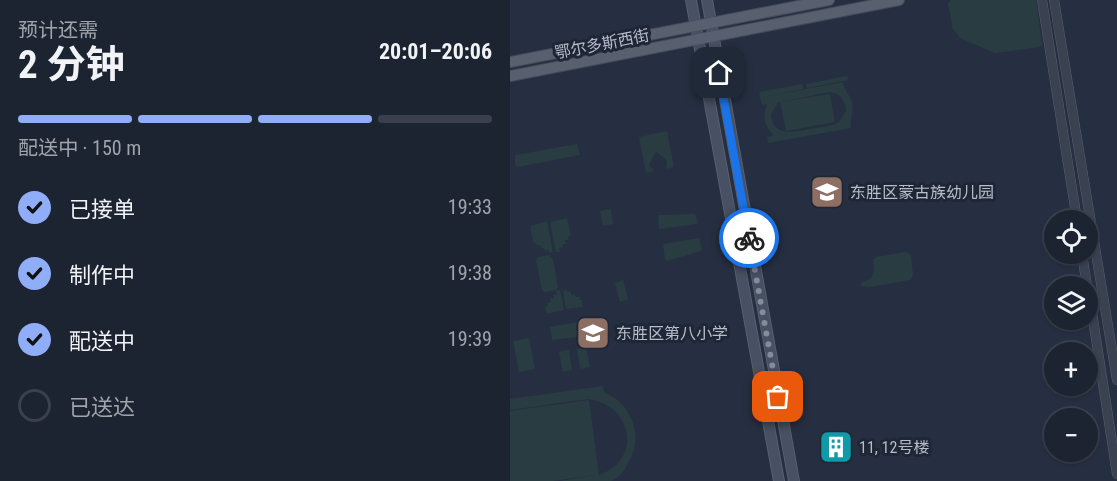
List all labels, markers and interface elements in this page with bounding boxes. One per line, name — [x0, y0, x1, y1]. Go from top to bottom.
text: 预计还需 — [18, 18, 98, 42]
street label: 鄂尔多斯西街 — [553, 26, 651, 62]
text: 20:01–20:06 — [379, 39, 492, 64]
text: 2 分钟 — [18, 42, 125, 88]
pin — [693, 47, 744, 98]
icon: home — [702, 56, 735, 89]
text: 配送中 · 150 m — [18, 136, 141, 160]
school or university icon: 东胜区蒙古族幼儿园 — [809, 174, 845, 210]
place label: 东胜区蒙古族幼儿园 — [850, 183, 994, 202]
icon: check — [18, 191, 51, 224]
text: 19:33 — [448, 195, 492, 219]
text: 已接单 — [69, 197, 135, 222]
courier — [719, 208, 779, 268]
map controls — [1044, 210, 1098, 462]
button: locate — [1044, 210, 1098, 264]
icon: bike — [733, 222, 766, 255]
icon: check — [18, 257, 51, 290]
text: 19:38 — [448, 261, 492, 285]
text: 制作中 — [69, 263, 135, 288]
button: layers — [1044, 276, 1098, 330]
school or university icon: 东胜区第八小学 — [575, 315, 611, 351]
icon: check — [18, 323, 51, 356]
place label: 东胜区第八小学 — [616, 324, 728, 343]
text: 19:39 — [448, 327, 492, 351]
text: 配送中 — [69, 329, 135, 354]
button: + — [1044, 342, 1098, 396]
pin — [752, 371, 803, 422]
icon: bag — [761, 380, 794, 413]
text: 已送达 — [69, 395, 135, 420]
button: − — [1044, 408, 1098, 462]
building icon: 11, 12号楼 — [818, 429, 854, 465]
place label: 11, 12号楼 — [859, 438, 929, 457]

